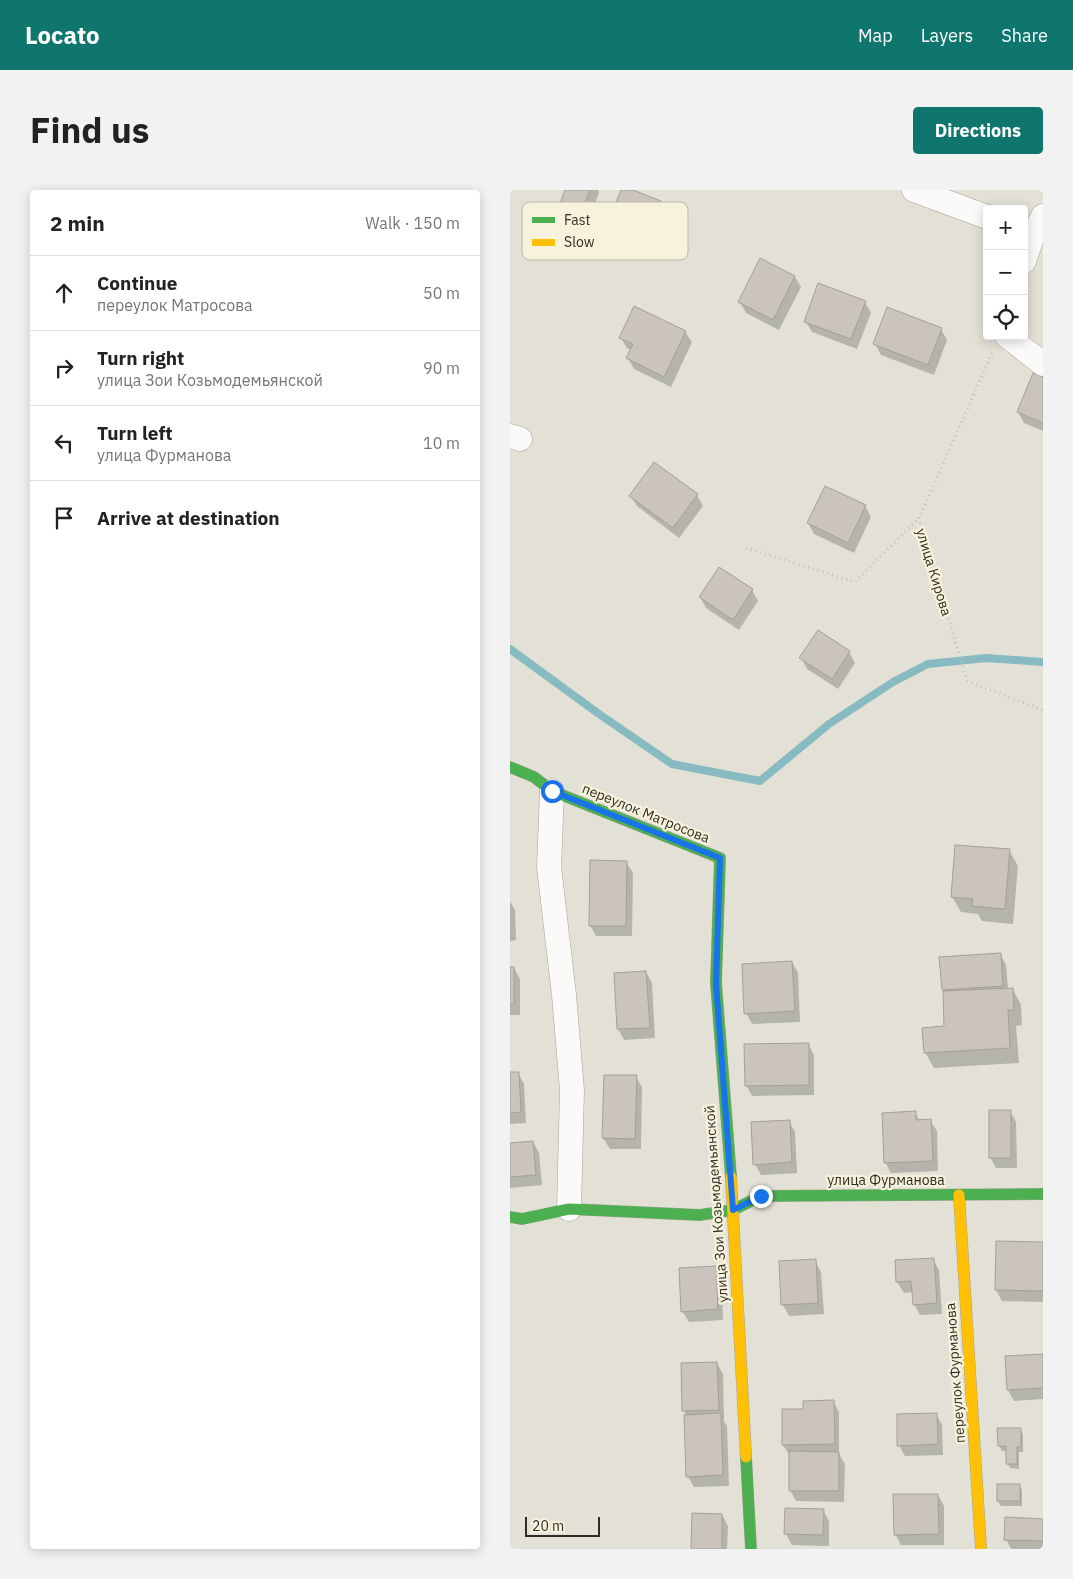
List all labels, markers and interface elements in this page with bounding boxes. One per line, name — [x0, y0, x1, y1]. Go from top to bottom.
text: Locato — [25, 19, 100, 51]
text: Map — [858, 24, 893, 47]
text: Layers — [921, 24, 973, 47]
text: Share — [1001, 24, 1048, 47]
text: Find us — [30, 107, 149, 153]
button: Directions — [913, 107, 1043, 154]
legend — [522, 202, 688, 260]
map controls — [983, 205, 1028, 340]
button: + — [983, 205, 1028, 250]
text: 2 min — [50, 209, 105, 237]
text: Fast — [564, 211, 590, 229]
text: Walk · 150 m — [365, 213, 460, 233]
text: Slow — [564, 233, 595, 251]
button: − — [983, 250, 1028, 295]
text: Continue — [97, 271, 177, 295]
icon: ahead — [50, 279, 78, 307]
text: 50 m — [423, 283, 460, 303]
text: переулок Матросова — [97, 295, 253, 315]
button: locate — [983, 295, 1028, 340]
text: Turn right — [97, 346, 184, 370]
icon: right — [50, 354, 78, 382]
text: 90 m — [423, 358, 460, 378]
text: улица Зои Козьмодемьянской — [97, 370, 323, 390]
text: Turn left — [97, 421, 173, 445]
icon: left — [50, 429, 78, 457]
text: 10 m — [423, 433, 460, 453]
text: улица Фурманова — [97, 445, 231, 465]
icon: arrive — [50, 504, 78, 532]
text: Arrive at destination — [97, 506, 280, 530]
street label: улица Кирова — [912, 526, 956, 618]
street label: переулок Матросова — [580, 779, 713, 847]
route start — [541, 780, 564, 803]
street label: улица Зои Козьмодемьянской — [700, 1105, 732, 1303]
street label: улица Фурманова — [827, 1171, 945, 1189]
route end — [750, 1185, 773, 1208]
street label: переулок Фурманова — [941, 1302, 969, 1444]
scale bar — [525, 1514, 600, 1537]
text: 20 m — [532, 1517, 564, 1535]

